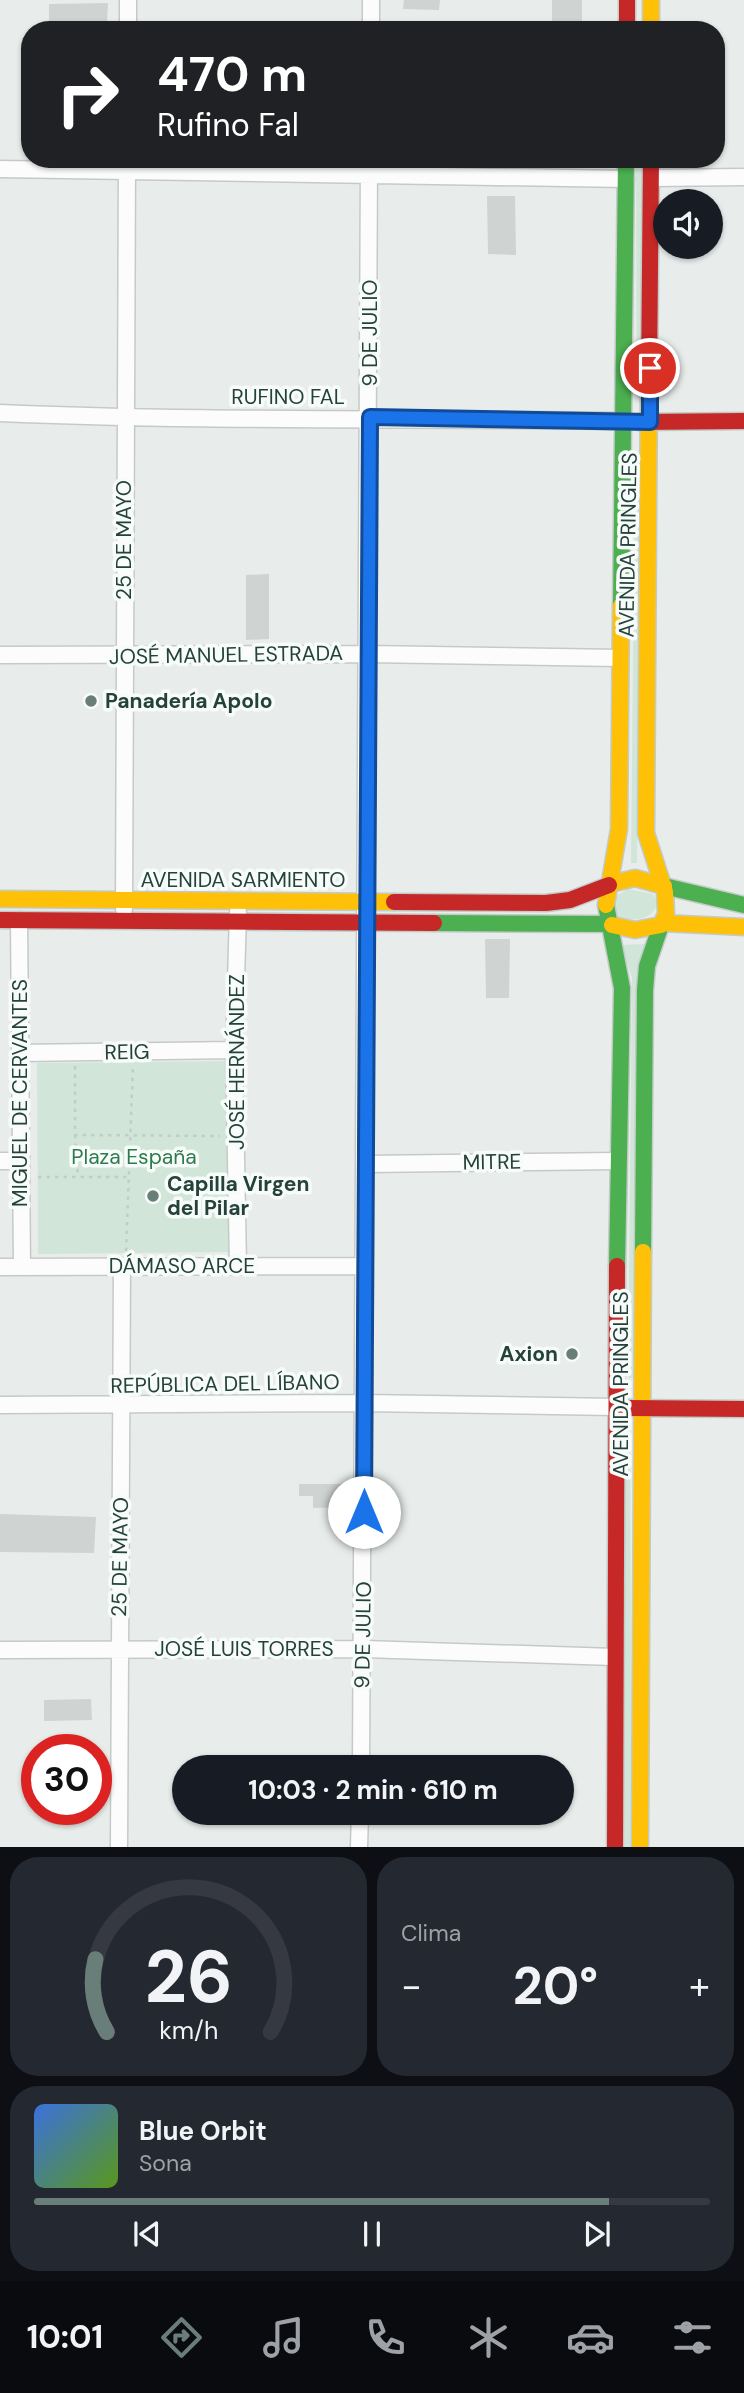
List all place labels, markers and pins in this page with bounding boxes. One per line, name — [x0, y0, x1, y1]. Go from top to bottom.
pin — [620, 338, 680, 398]
place label: Panadería Apolo — [105, 687, 272, 715]
marker: Panadería Apolo — [83, 693, 99, 709]
place label: Capilla Virgen del Pilar — [167, 1170, 309, 1222]
marker: Capilla Virgen del Pilar — [145, 1188, 161, 1204]
place label: Axion — [500, 1340, 558, 1368]
marker: Axion — [564, 1346, 580, 1362]

